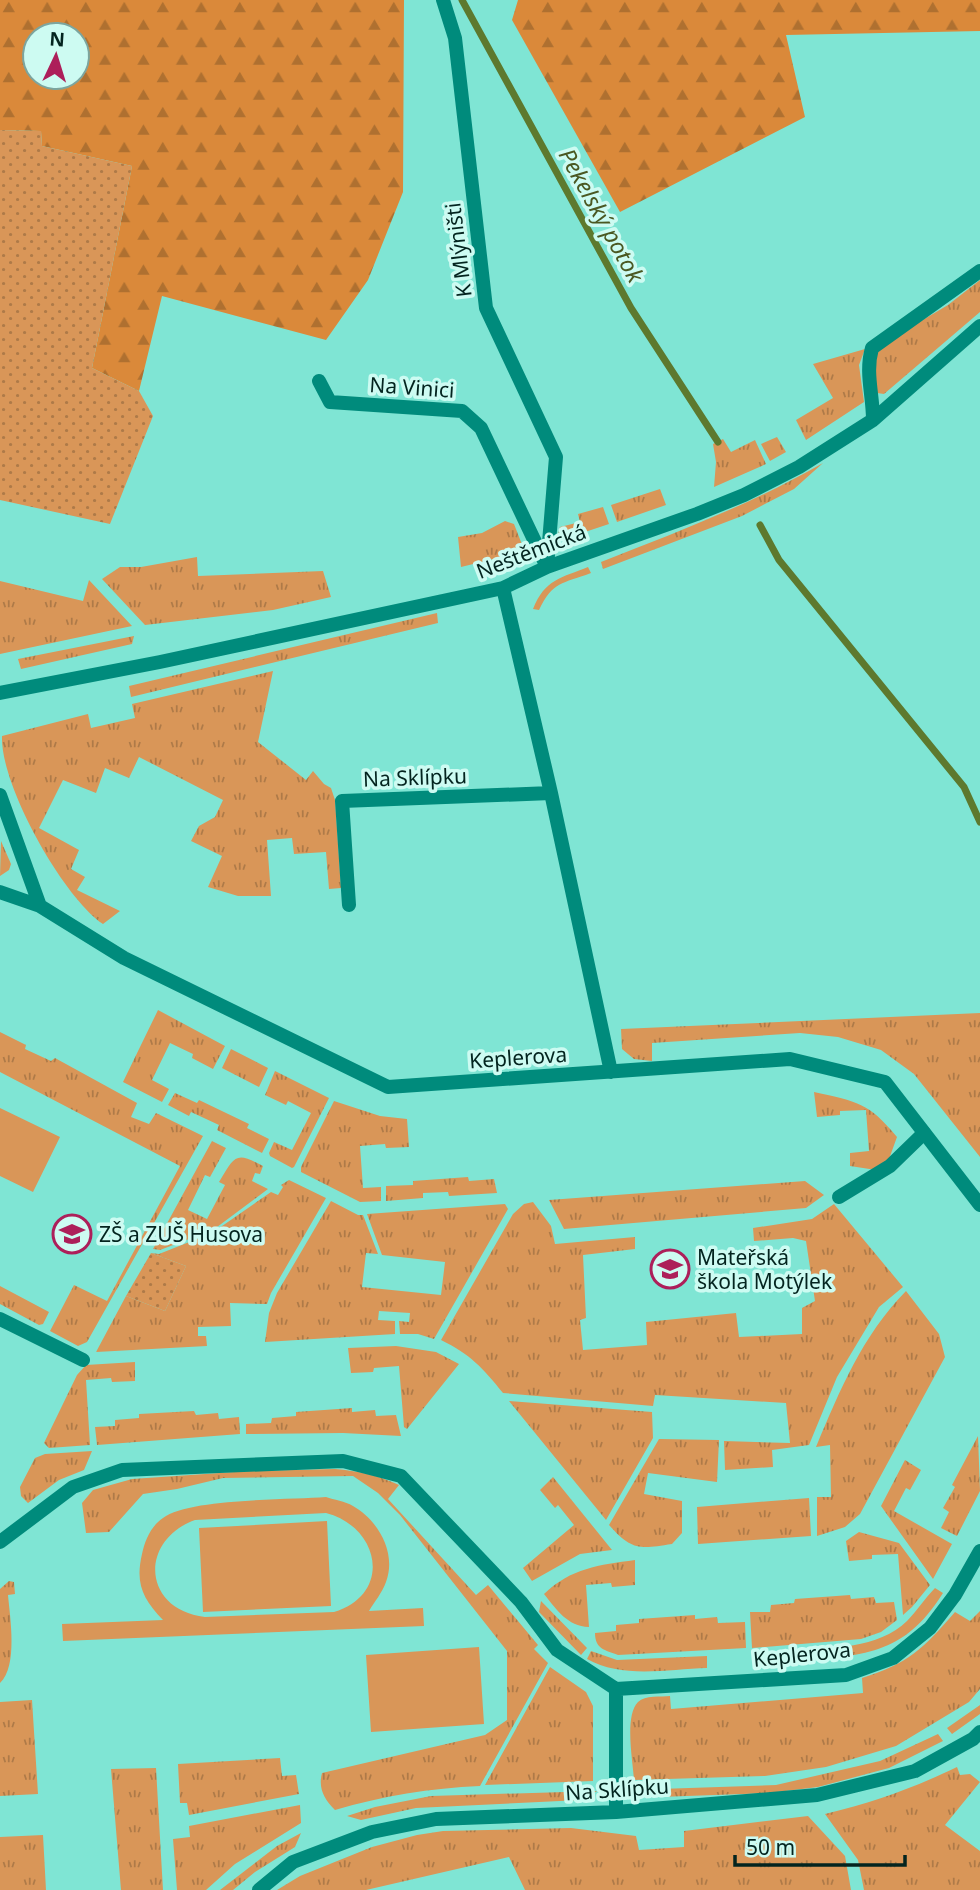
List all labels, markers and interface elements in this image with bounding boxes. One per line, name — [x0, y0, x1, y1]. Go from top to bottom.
north arrow — [21, 21, 91, 91]
text: N — [49, 26, 66, 53]
water label: Pekelský potok — [552, 142, 653, 289]
street label: K Mlýništi — [438, 201, 478, 299]
street label: Na Vinici — [369, 370, 455, 404]
street label: Neštěmická — [472, 517, 590, 585]
street label: Na Sklípku — [363, 761, 467, 793]
street label: Keplerova — [468, 1040, 568, 1074]
school or university icon: ZŠ a ZUŠ Husova — [51, 1213, 93, 1255]
place label: ZŠ a ZUŠ Husova — [99, 1220, 263, 1248]
place label: Mateřská škola Motýlek — [697, 1243, 833, 1295]
school or university icon: Mateřská škola Motýlek — [649, 1248, 691, 1290]
street label: Keplerova — [752, 1635, 852, 1673]
street label: Na Sklípku — [564, 1771, 670, 1807]
scale bar — [735, 1824, 905, 1868]
text: 50 m — [746, 1833, 795, 1861]

